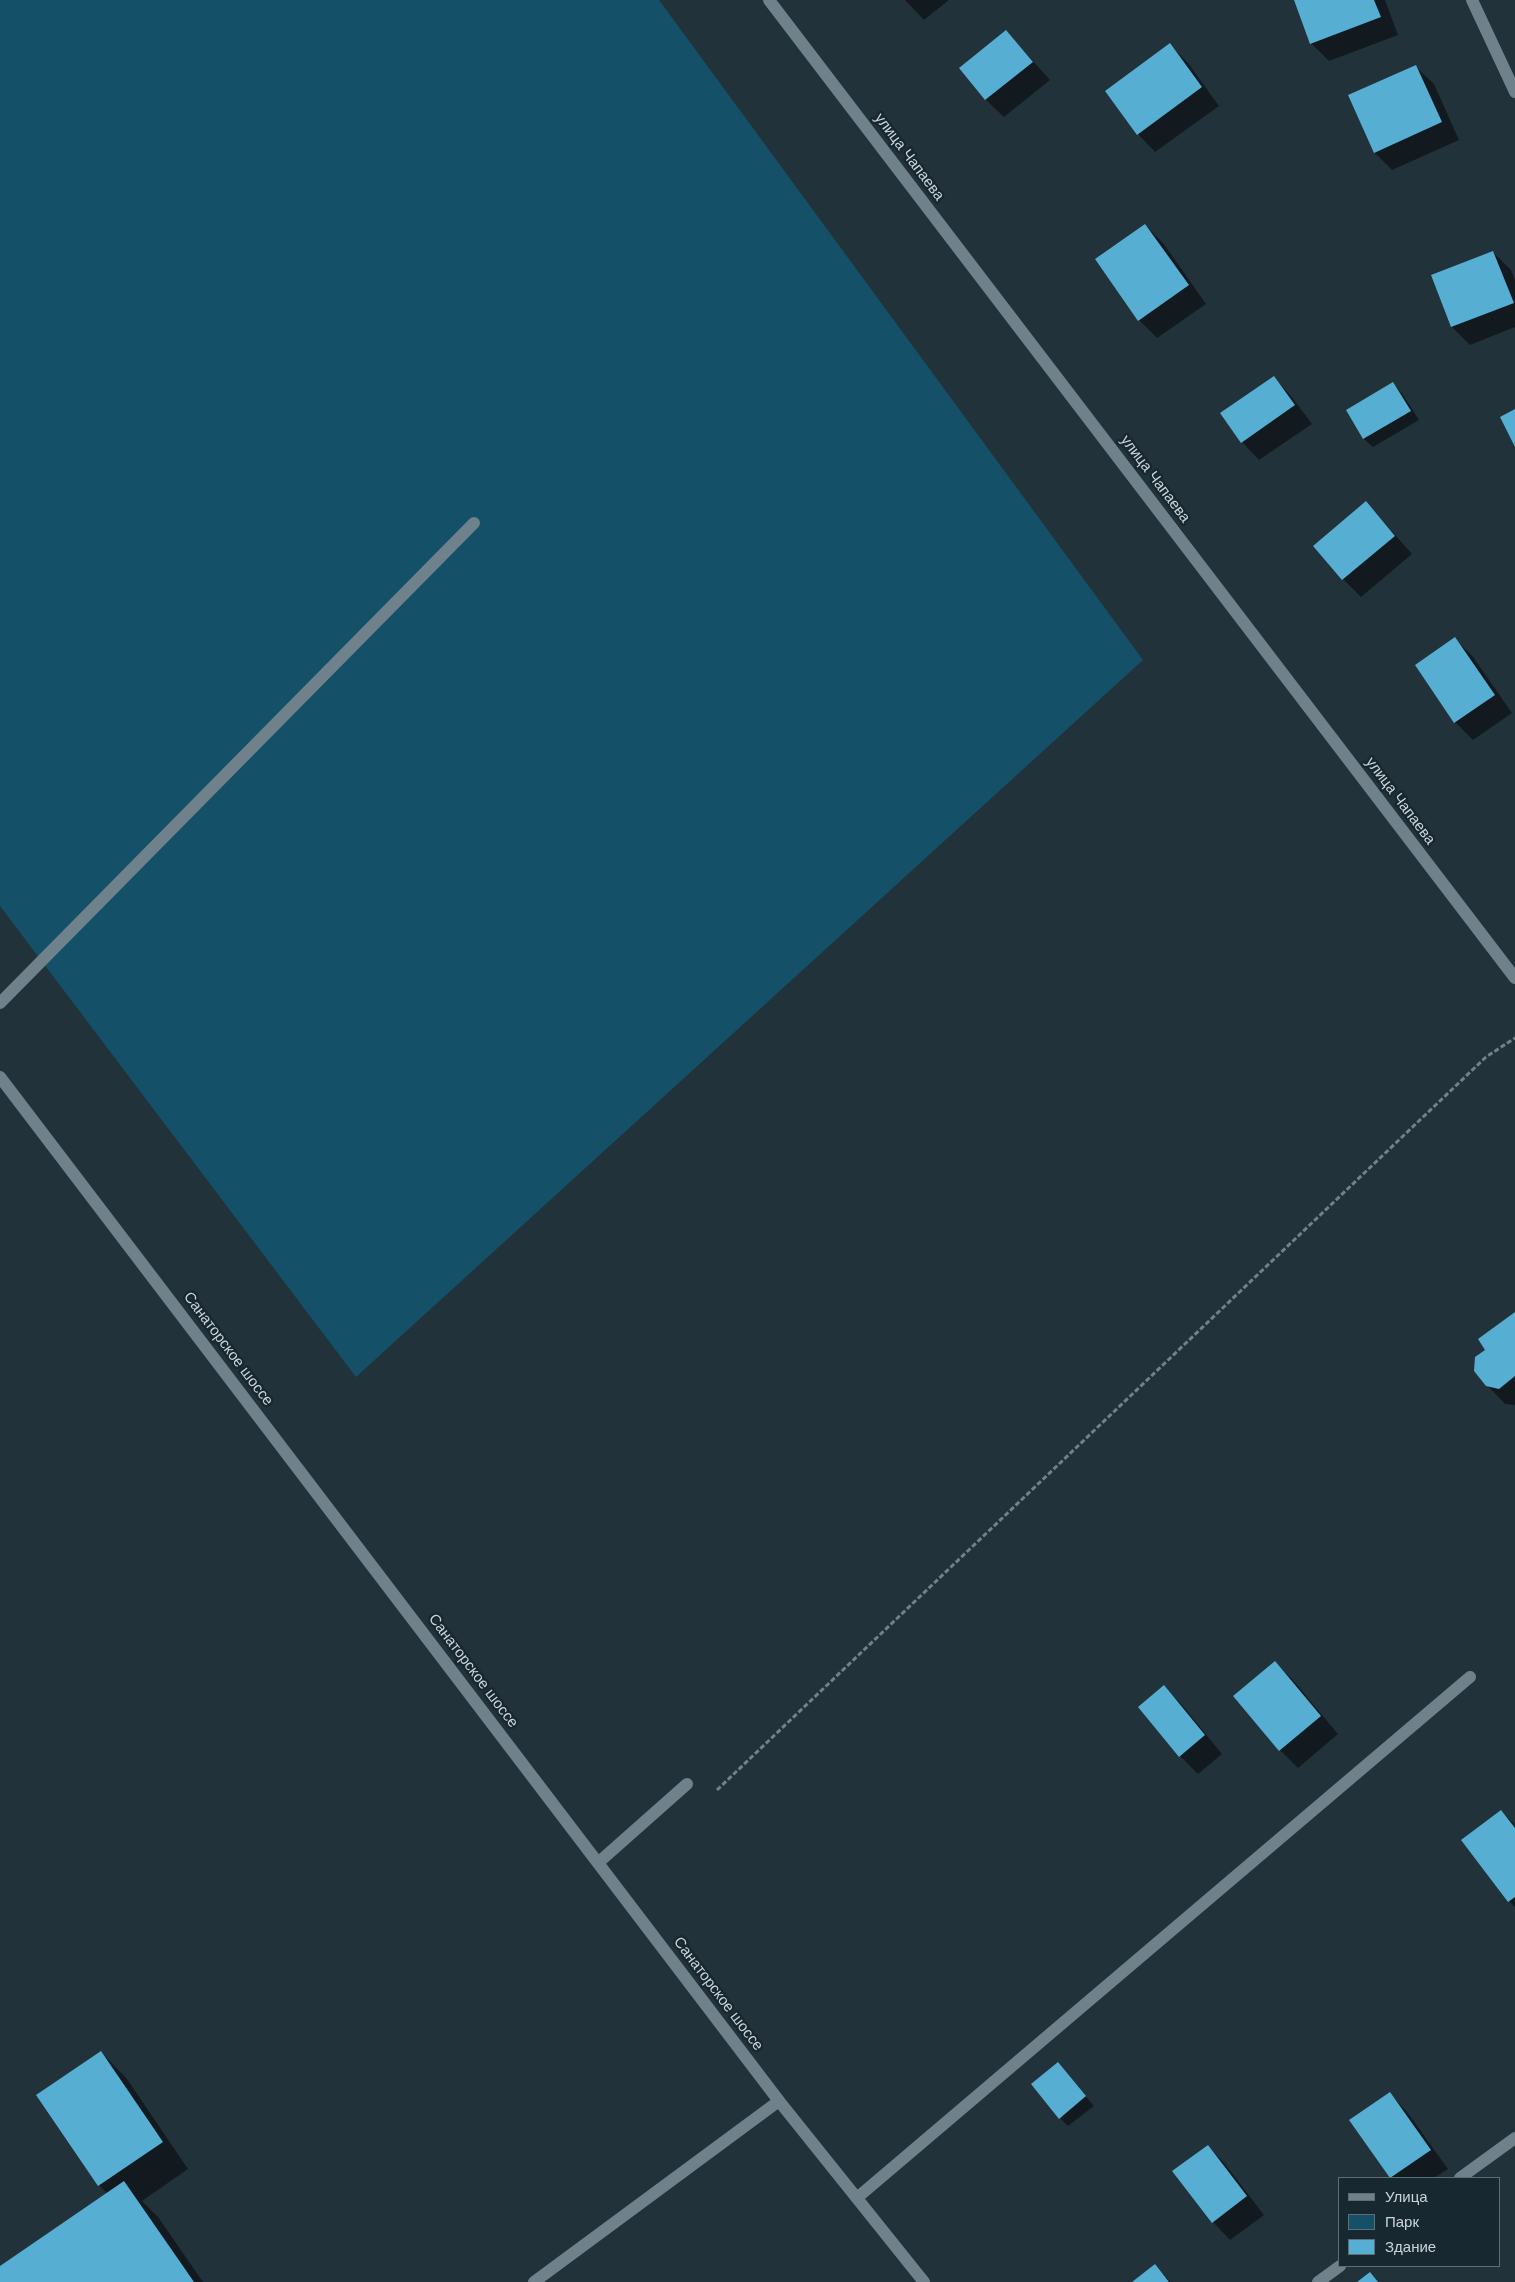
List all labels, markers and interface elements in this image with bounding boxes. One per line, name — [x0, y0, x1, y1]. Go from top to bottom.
street label: улица Чапаева — [870, 110, 948, 204]
street label: улица Чапаева — [1116, 432, 1194, 526]
street label: улица Чапаева — [1361, 754, 1439, 848]
street label: Санаторское шоссе — [179, 1289, 277, 1409]
street label: Санаторское шоссе — [424, 1611, 522, 1731]
street label: Санаторское шоссе — [669, 1934, 767, 2054]
legend — [1338, 2177, 1500, 2267]
text: Улица — [1385, 2188, 1428, 2205]
text: Парк — [1385, 2213, 1419, 2230]
text: Здание — [1385, 2238, 1436, 2255]

